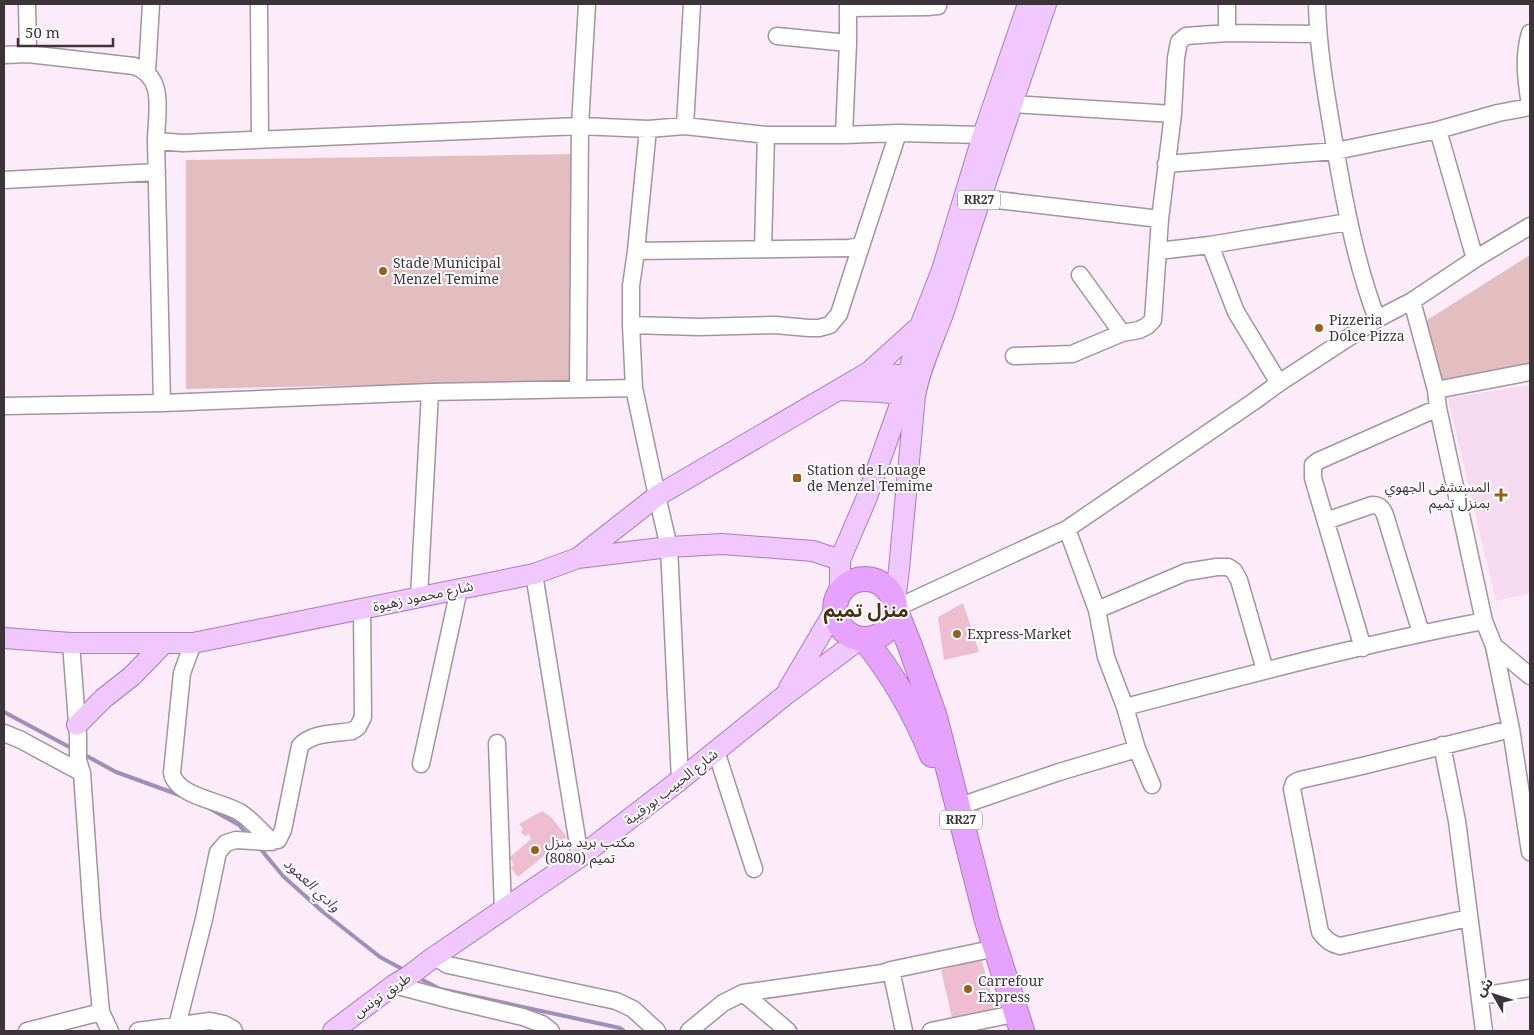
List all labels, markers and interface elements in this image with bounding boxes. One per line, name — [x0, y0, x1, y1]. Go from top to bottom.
scale bar — [18, 15, 112, 47]
text: 50 m — [25, 22, 60, 42]
road number: RR27 — [958, 190, 1000, 210]
place label: Stade Municipal Menzel Temime — [393, 253, 502, 288]
marker: Stade Municipal Menzel Temime — [377, 265, 389, 277]
place label: Pizzeria Dolce Pizza — [1329, 310, 1405, 345]
marker: Pizzeria Dolce Pizza — [1313, 322, 1325, 334]
place label: Station de Louage de Menzel Temime — [807, 460, 933, 495]
marker: Station de Louage de Menzel Temime — [791, 472, 803, 484]
place label: المستشفى الجهوي بمنزل تميم — [1385, 477, 1490, 514]
marker: المستشفى الجهوي بمنزل تميم — [1494, 488, 1508, 502]
street label: شارع محمود زهيوة — [371, 576, 475, 617]
district label: منزل تميم — [824, 597, 908, 625]
place label: Express-Market — [967, 624, 1071, 643]
marker: Express-Market — [951, 628, 963, 640]
street label: شارع الحبيب بورقيبة — [620, 744, 723, 831]
road number: RR27 — [940, 810, 982, 830]
place label: مكتب بريد منزل تميم (8080) — [545, 832, 635, 869]
marker: مكتب بريد منزل تميم (8080) — [529, 844, 541, 856]
water label: وادي العمود — [278, 853, 346, 918]
street label: طريق تونس — [349, 968, 415, 1022]
north arrow — [1469, 970, 1519, 1020]
place label: Carrefour Express — [978, 971, 1044, 1006]
text: ش — [1470, 973, 1497, 1000]
marker: Carrefour Express — [962, 983, 974, 995]

